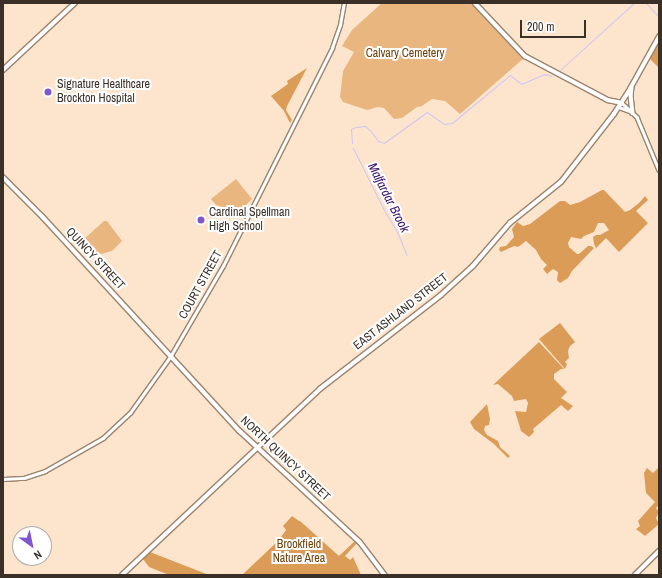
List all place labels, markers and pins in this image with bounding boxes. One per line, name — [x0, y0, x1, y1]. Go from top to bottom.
place label: Signature Healthcare Brockton Hospital — [57, 78, 150, 106]
marker: Signature Healthcare Brockton Hospital — [42, 86, 54, 98]
place label: Cardinal Spellman High School — [209, 206, 290, 234]
marker: Cardinal Spellman High School — [196, 215, 206, 225]

